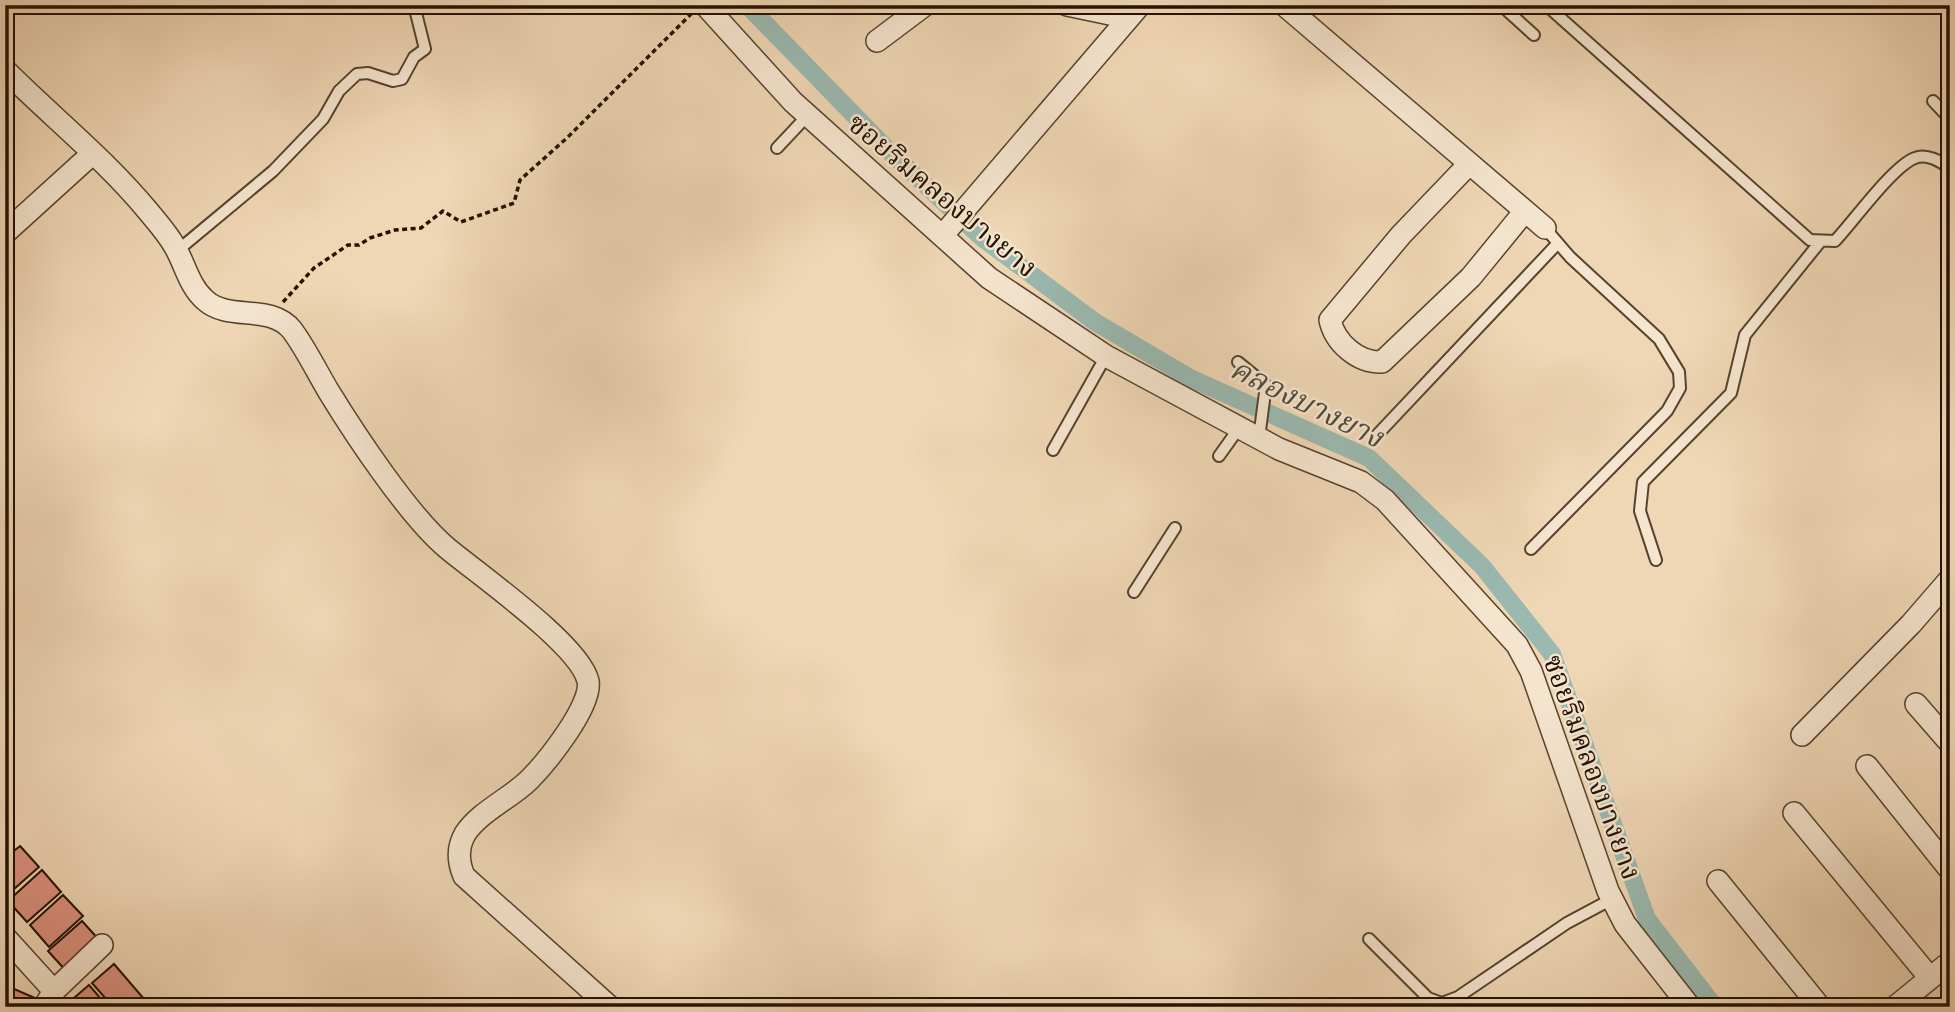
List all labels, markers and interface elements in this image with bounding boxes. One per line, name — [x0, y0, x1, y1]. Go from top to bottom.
street label: ซอยริมคลองบางยาง — [839, 107, 1043, 286]
water label: คลองบางยาง — [1223, 351, 1390, 459]
street label: ซอยริมคลองบางยาง — [1534, 651, 1648, 885]

